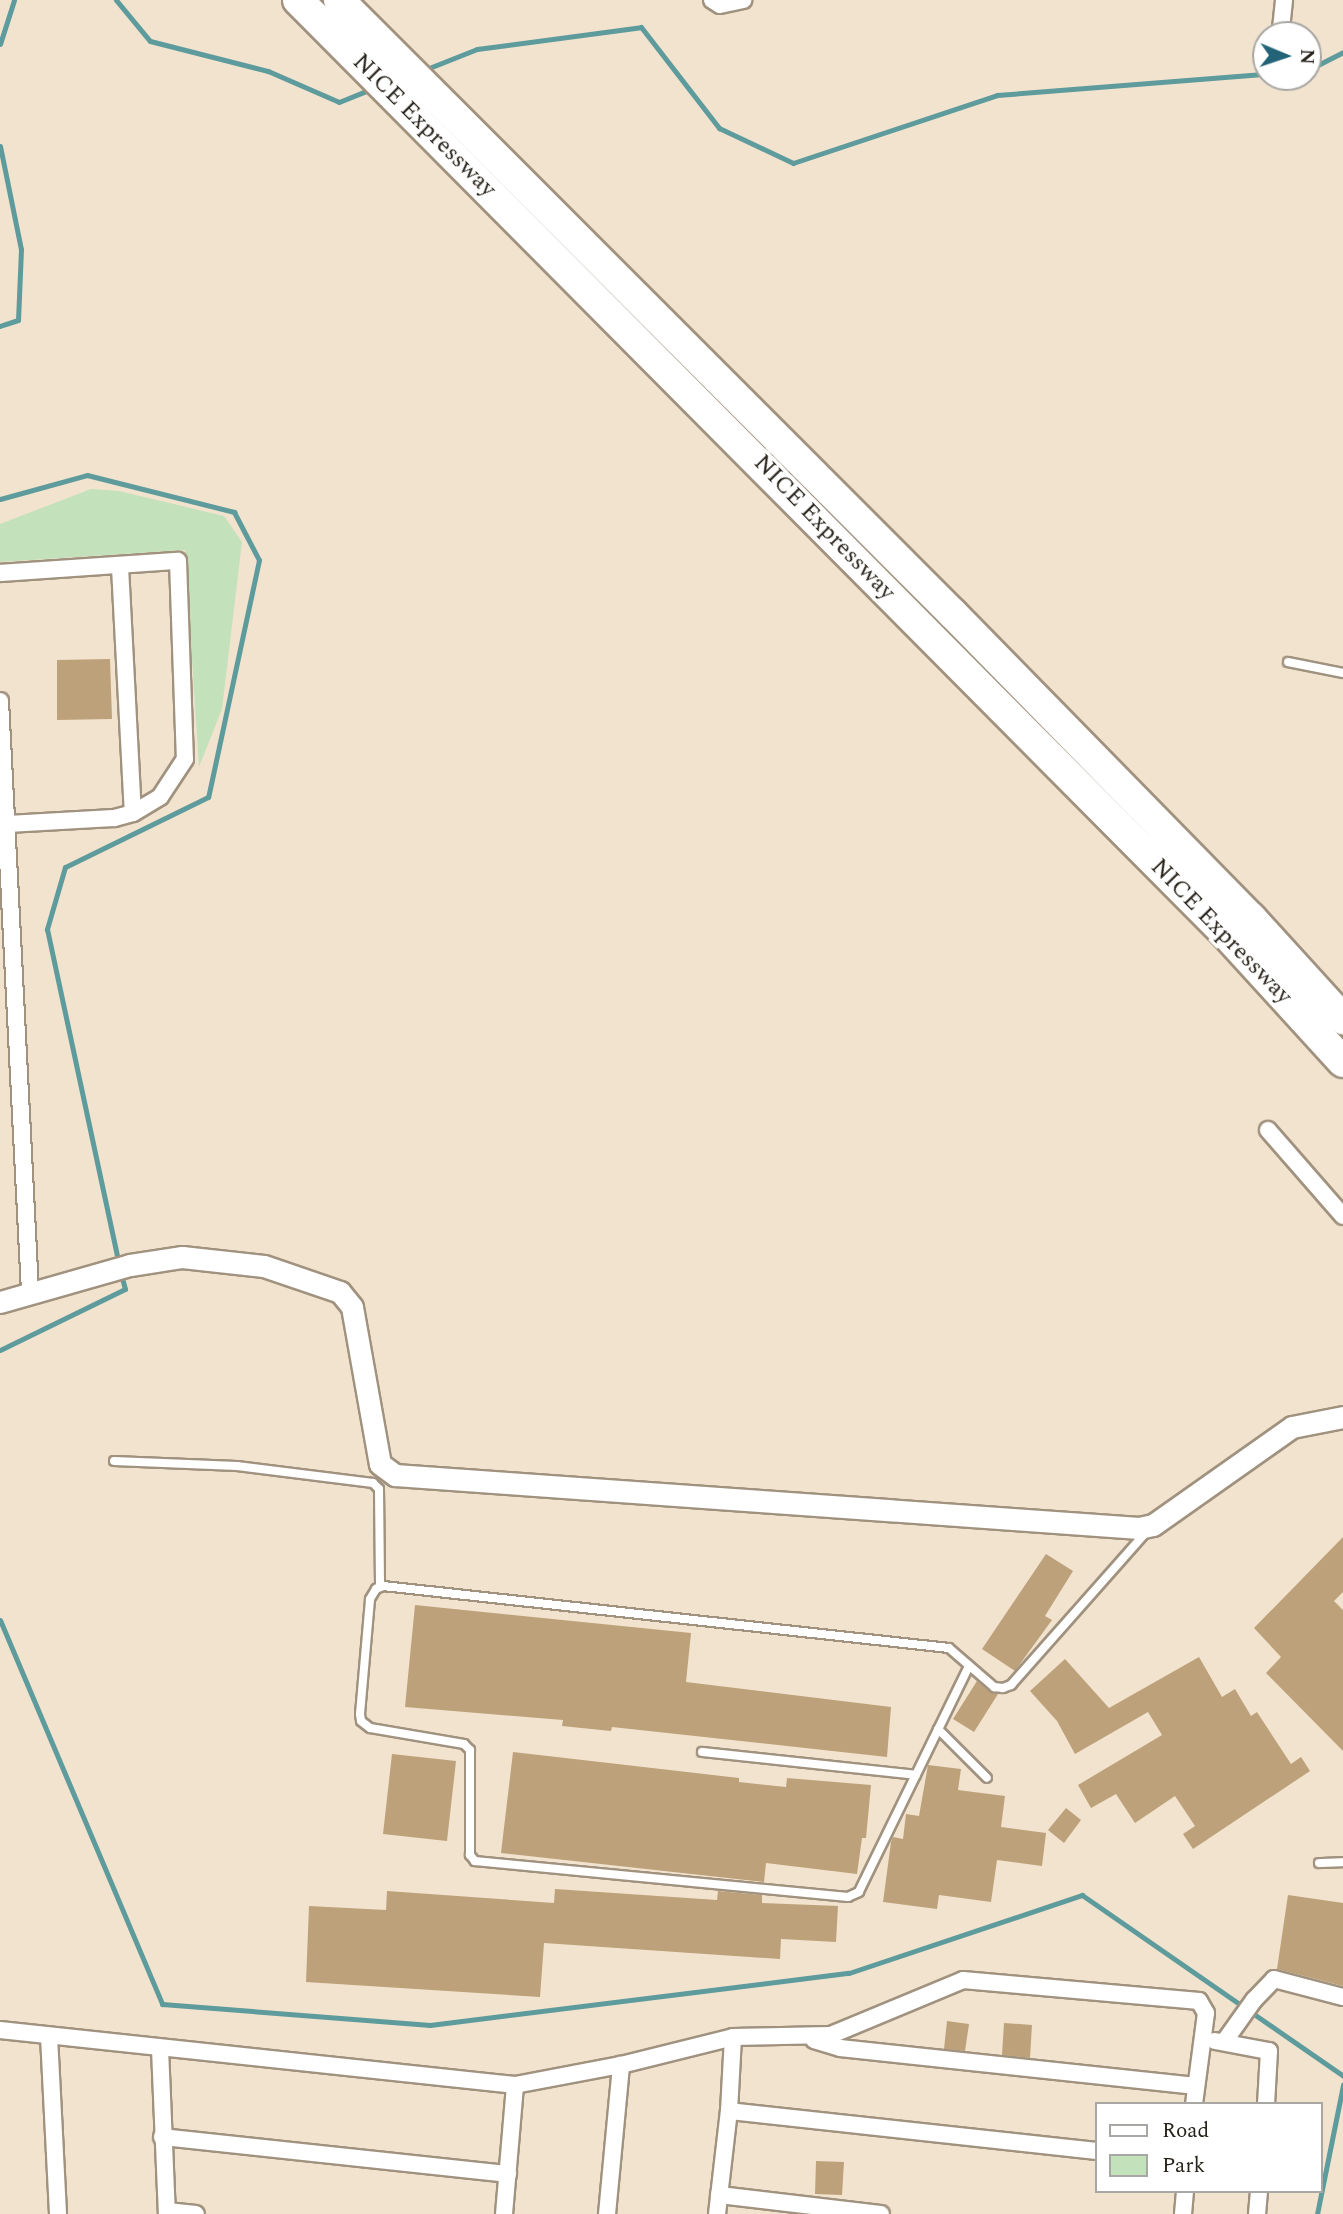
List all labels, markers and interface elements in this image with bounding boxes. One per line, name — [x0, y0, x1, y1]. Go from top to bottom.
north arrow — [1252, 21, 1322, 91]
street label: NICE Expressway — [346, 48, 502, 204]
text: N — [1292, 48, 1321, 65]
street label: NICE Expressway — [747, 449, 901, 607]
street label: NICE Expressway — [1144, 853, 1298, 1011]
legend — [1094, 2102, 1322, 2193]
text: Road — [1162, 2115, 1209, 2147]
text: Park — [1162, 2150, 1205, 2182]

